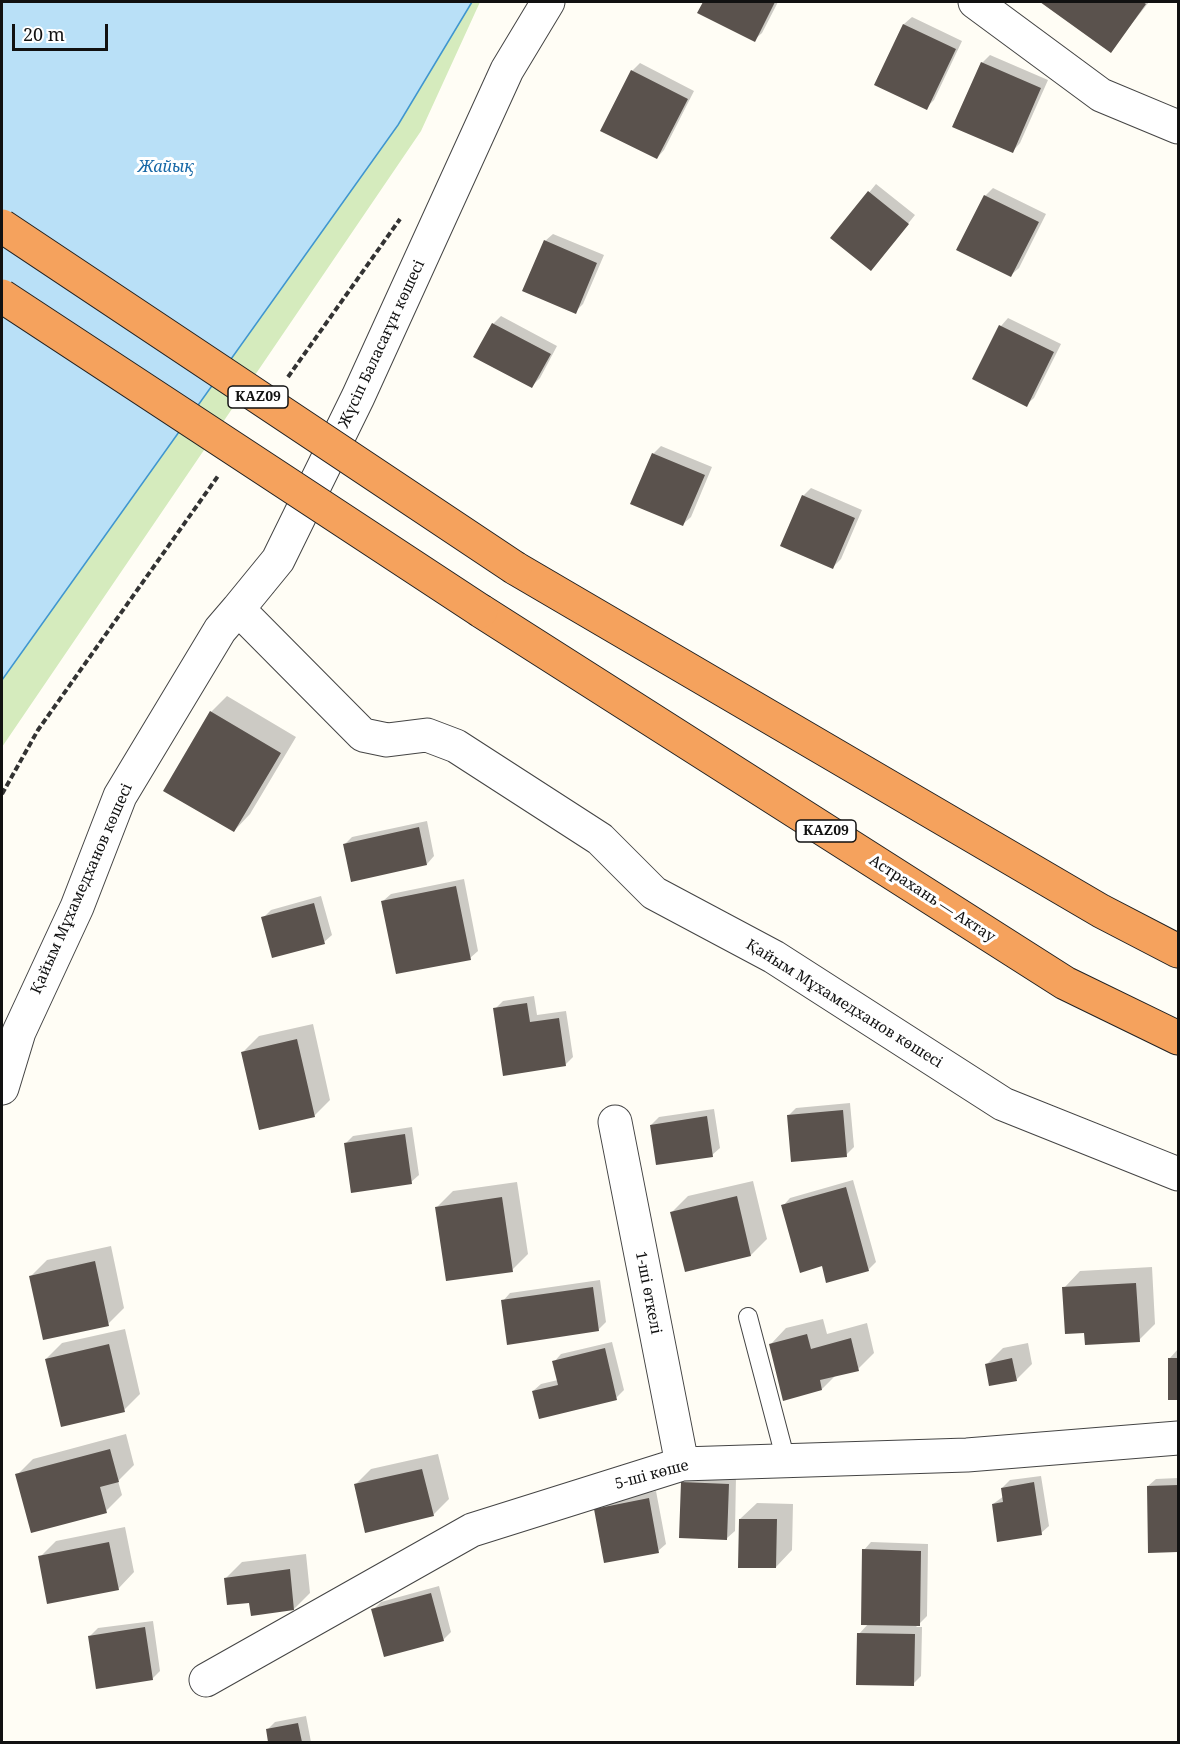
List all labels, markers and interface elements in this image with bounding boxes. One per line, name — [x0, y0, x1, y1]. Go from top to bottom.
scale bar — [15, 12, 111, 50]
text: 20 m — [23, 22, 65, 46]
water label: Жайық — [138, 157, 194, 177]
street label: Жүсіп Баласағұн көшесі — [335, 257, 429, 431]
road number: KAZ09 — [228, 386, 288, 408]
street label: Қайым Мұхамедханов көшесi — [27, 781, 137, 997]
road number: KAZ09 — [796, 820, 856, 842]
street label: Астрахань — Актау — [866, 852, 998, 946]
street label: Қайым Мұхамедханов көшесi — [742, 936, 946, 1072]
street label: 1-ші өткелі — [631, 1250, 665, 1336]
street label: 5-шi көше — [613, 1457, 691, 1493]

